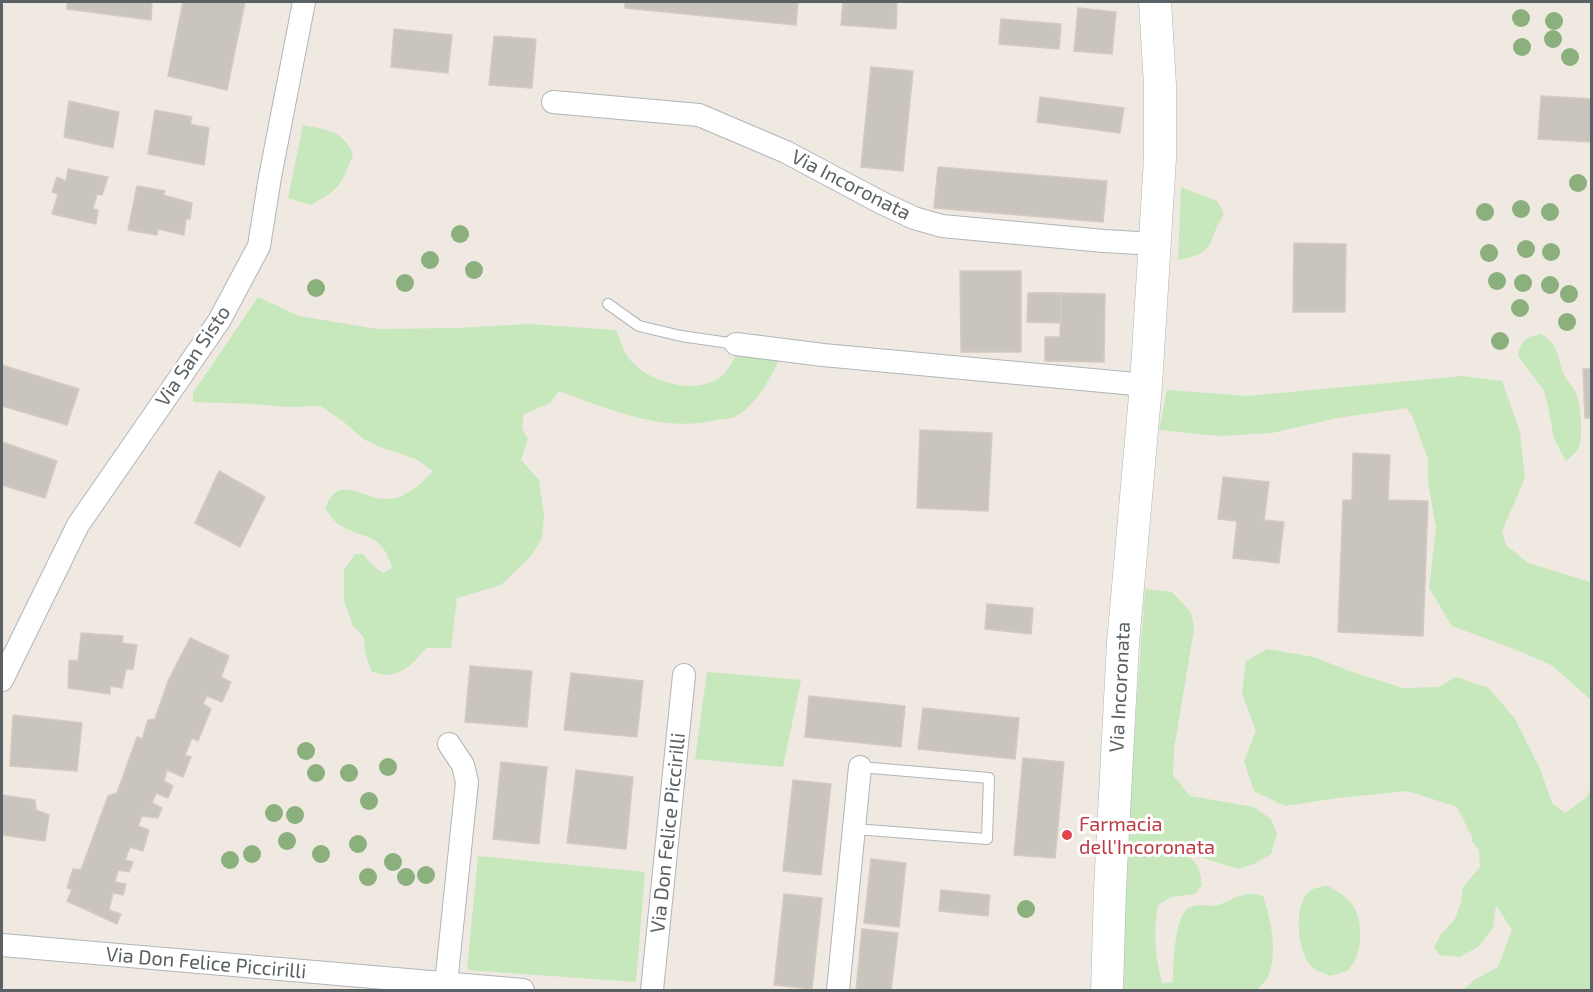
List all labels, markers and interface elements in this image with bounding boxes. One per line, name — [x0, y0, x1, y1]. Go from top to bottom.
street label: Via Incoronata — [787, 145, 915, 225]
street label: Via San Sisto — [151, 301, 235, 411]
street label: Via Incoronata — [1105, 621, 1135, 753]
street label: Via Don Felice Piccirilli — [646, 732, 690, 934]
place label: Farmacia dell'Incoronata — [1079, 812, 1215, 859]
marker: Farmacia dell'Incoronata — [1060, 828, 1074, 842]
street label: Via Don Felice Piccirilli — [105, 942, 307, 984]

